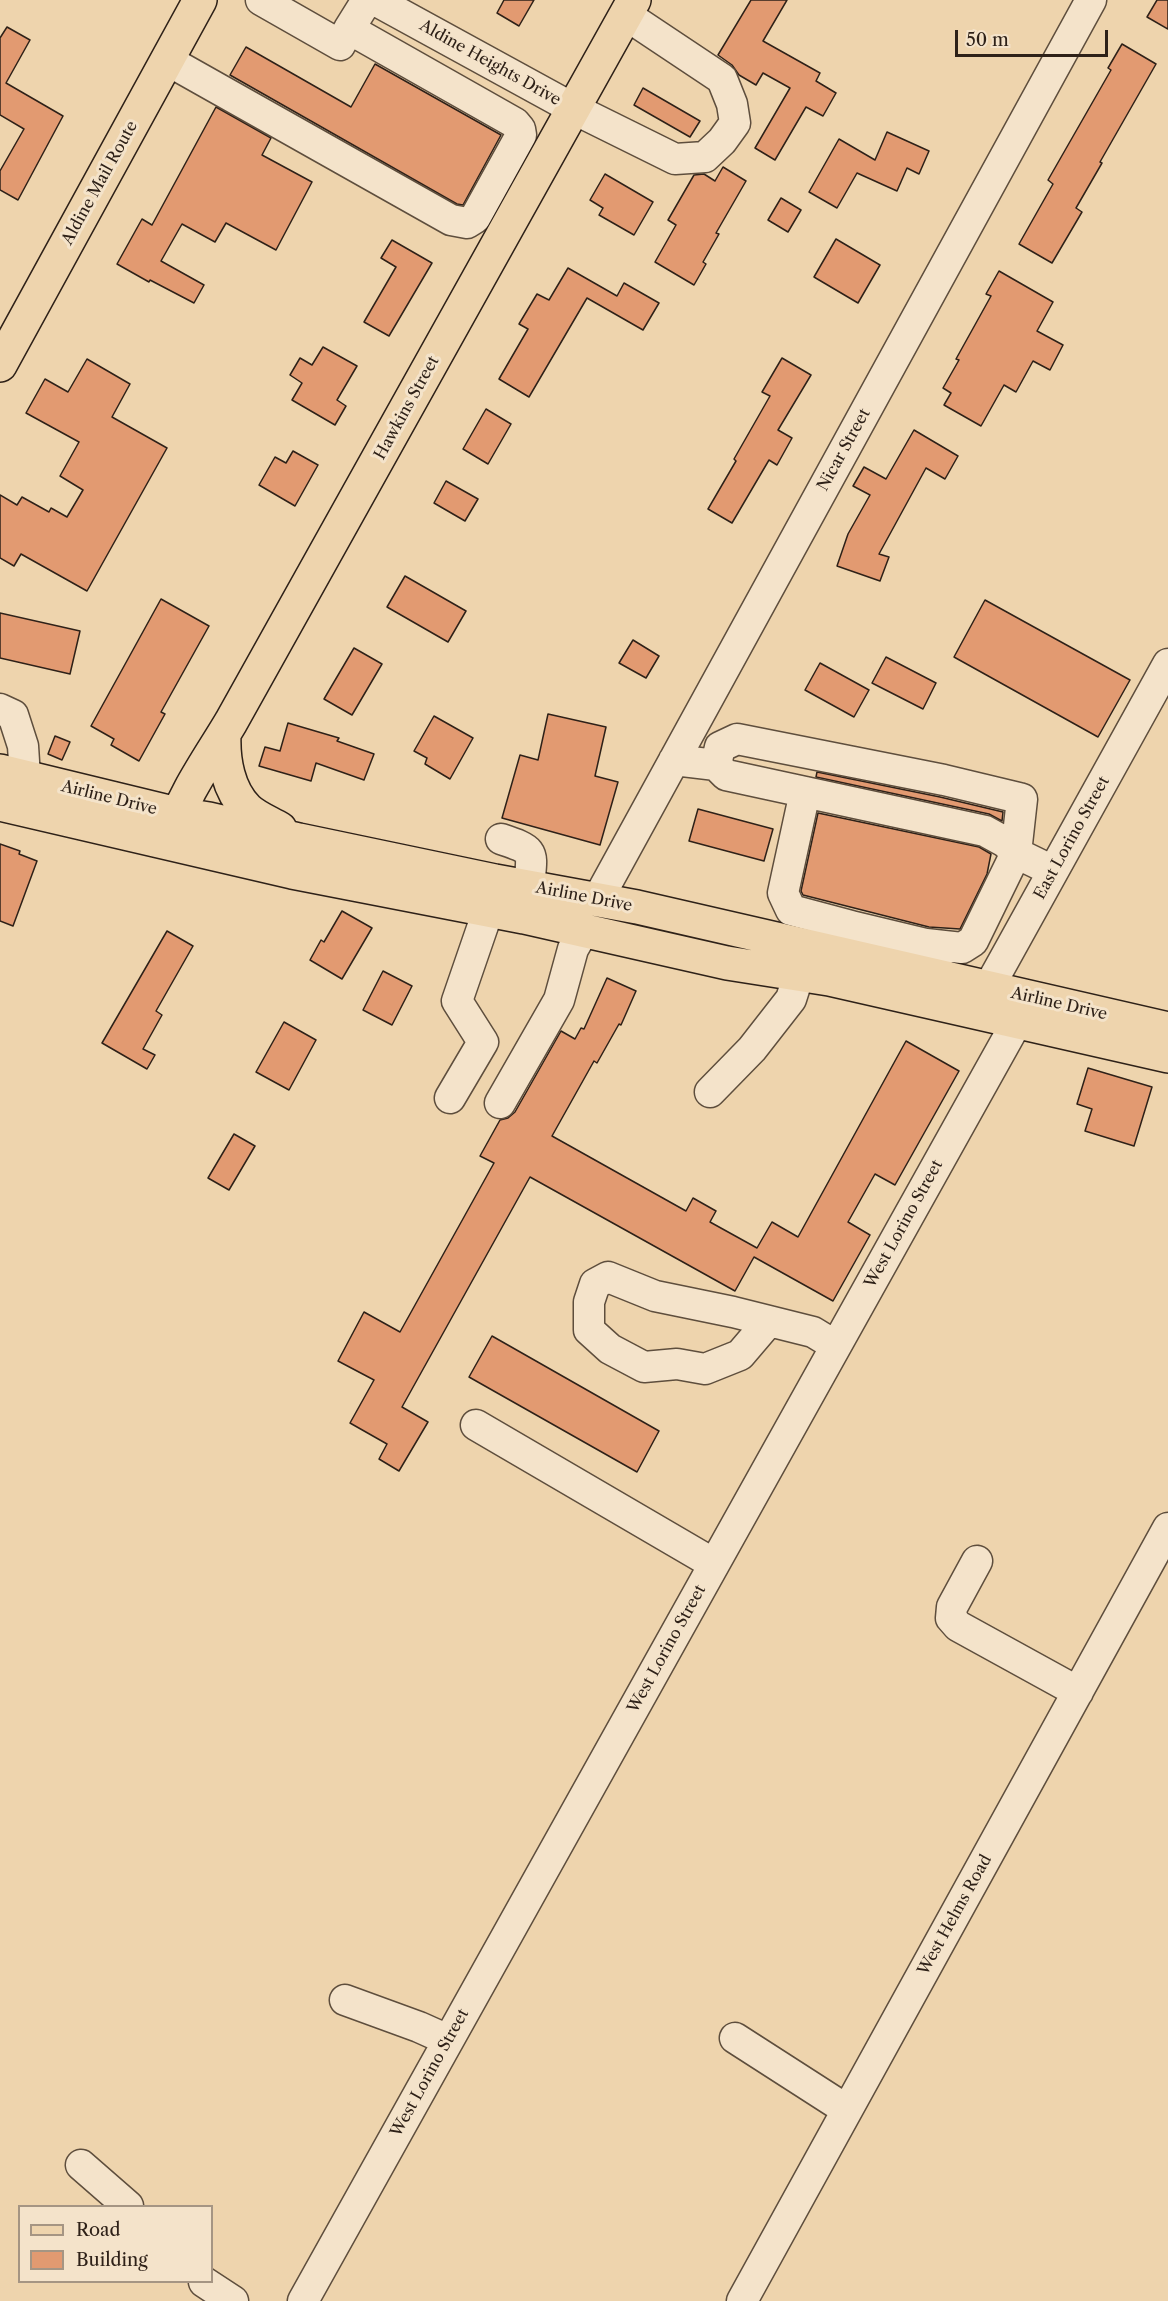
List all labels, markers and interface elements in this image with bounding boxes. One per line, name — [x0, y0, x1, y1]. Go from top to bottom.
street label: Aldine Heights Drive — [416, 16, 564, 110]
scale bar — [958, 18, 1111, 56]
text: 50 m — [966, 29, 1009, 51]
street label: Aldine Mail Route — [58, 118, 142, 248]
street label: Hawkins Street — [371, 353, 443, 463]
street label: Nicar Street — [814, 405, 874, 495]
street label: East Lorino Street — [1030, 773, 1114, 903]
street label: Airline Drive — [59, 777, 159, 819]
street label: Airline Drive — [534, 878, 634, 916]
street label: Airline Drive — [1009, 984, 1109, 1024]
street label: West Lorino Street — [861, 1157, 947, 1291]
street label: West Lorino Street — [624, 1582, 710, 1716]
street label: West Helms Road — [914, 1851, 996, 1979]
street label: West Lorino Street — [387, 2006, 473, 2140]
legend — [18, 2205, 213, 2283]
text: Road — [76, 2219, 121, 2241]
text: Building — [76, 2249, 148, 2271]

